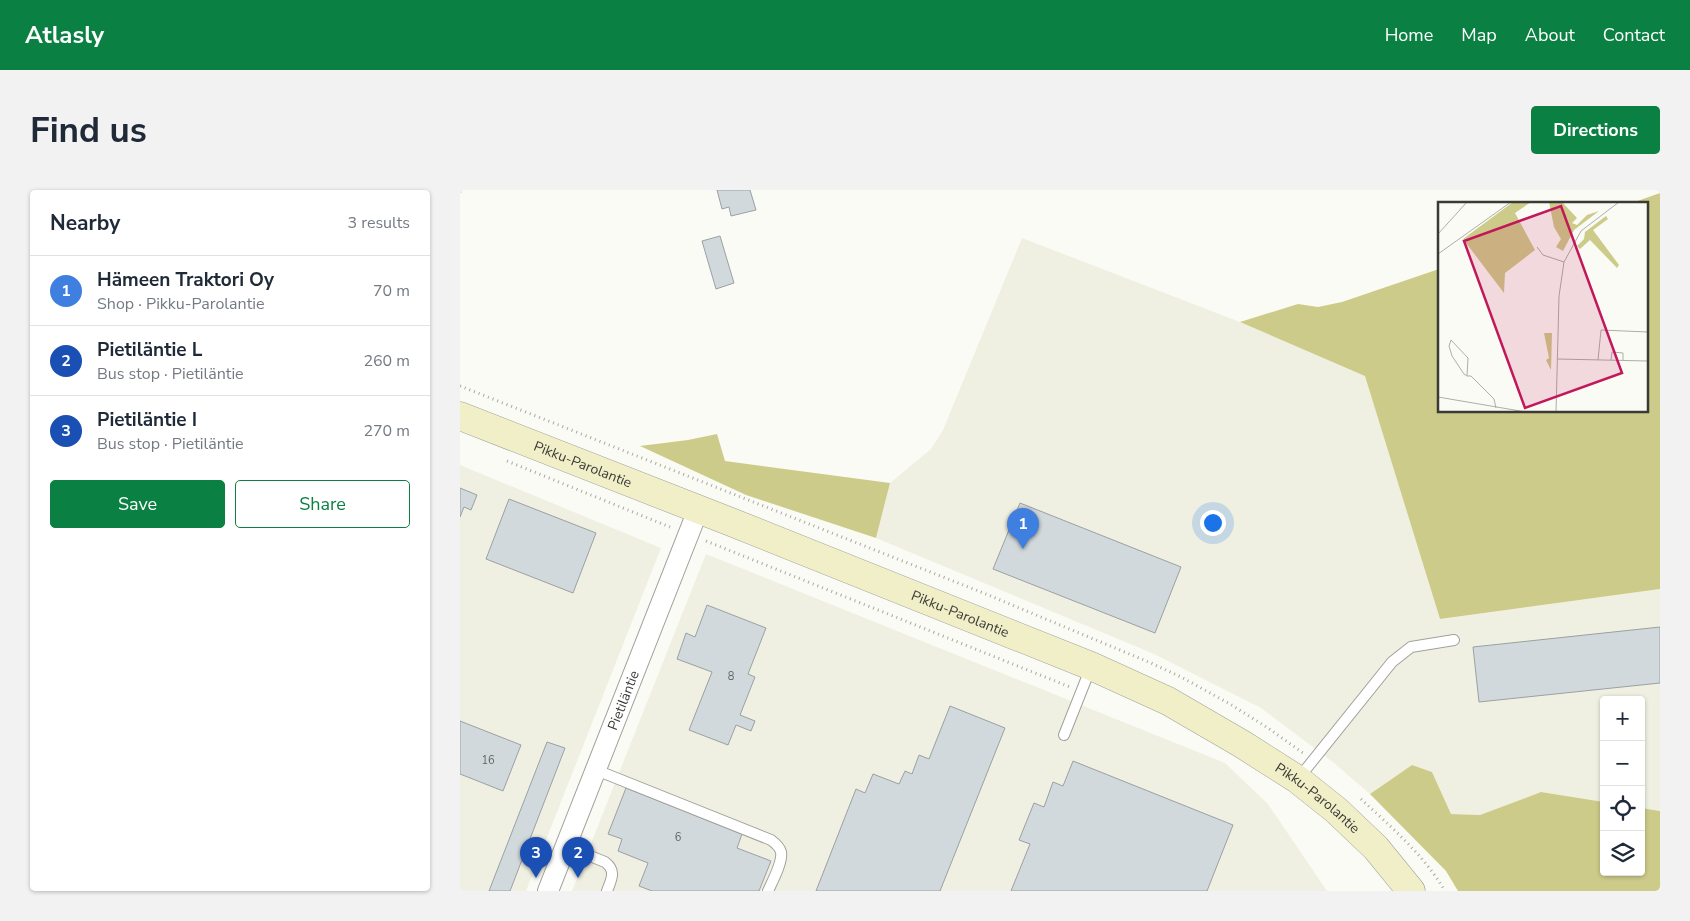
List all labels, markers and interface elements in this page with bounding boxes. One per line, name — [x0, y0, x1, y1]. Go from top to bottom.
text: Atlasly — [25, 19, 104, 51]
text: Home — [1385, 23, 1433, 47]
text: Map — [1461, 23, 1497, 47]
text: About — [1525, 23, 1575, 47]
text: Contact — [1603, 23, 1665, 47]
button: Directions — [1531, 106, 1660, 154]
text: Find us — [30, 107, 147, 154]
inset map — [1438, 202, 1648, 412]
text: Nearby — [50, 209, 120, 237]
text: 3 results — [348, 212, 410, 234]
text: Hämeen Traktori Oy — [97, 267, 274, 293]
text: 1 — [61, 280, 71, 302]
text: 70 m — [373, 280, 410, 302]
text: Shop · Pikku-Parolantie — [97, 293, 265, 315]
text: Pietiläntie L — [97, 337, 202, 363]
text: 2 — [61, 350, 71, 372]
text: 260 m — [363, 350, 410, 372]
text: Bus stop · Pietiläntie — [97, 363, 244, 385]
text: Pietiläntie I — [97, 407, 197, 433]
text: 3 — [61, 420, 71, 442]
text: 270 m — [363, 420, 410, 442]
text: Bus stop · Pietiläntie — [97, 433, 244, 455]
street label: Pikku-Parolantie — [531, 437, 635, 492]
button: Save — [50, 480, 225, 528]
button: Share — [235, 480, 410, 528]
pin: 1 — [1007, 508, 1039, 549]
your location — [1200, 510, 1226, 536]
street label: Pikku-Parolantie — [908, 586, 1012, 642]
street label: Pietiläntie — [603, 668, 644, 733]
house number: 8 — [728, 669, 735, 684]
map controls — [1600, 696, 1645, 876]
button: + — [1600, 696, 1645, 741]
button: − — [1600, 741, 1645, 786]
house number: 16 — [481, 753, 495, 768]
street label: Pikku-Parolantie — [1271, 759, 1364, 838]
button: locate — [1600, 786, 1645, 831]
house number: 6 — [675, 830, 682, 845]
button: layers — [1600, 831, 1645, 876]
pin: 3 — [520, 837, 552, 878]
pin: 2 — [562, 837, 594, 878]

